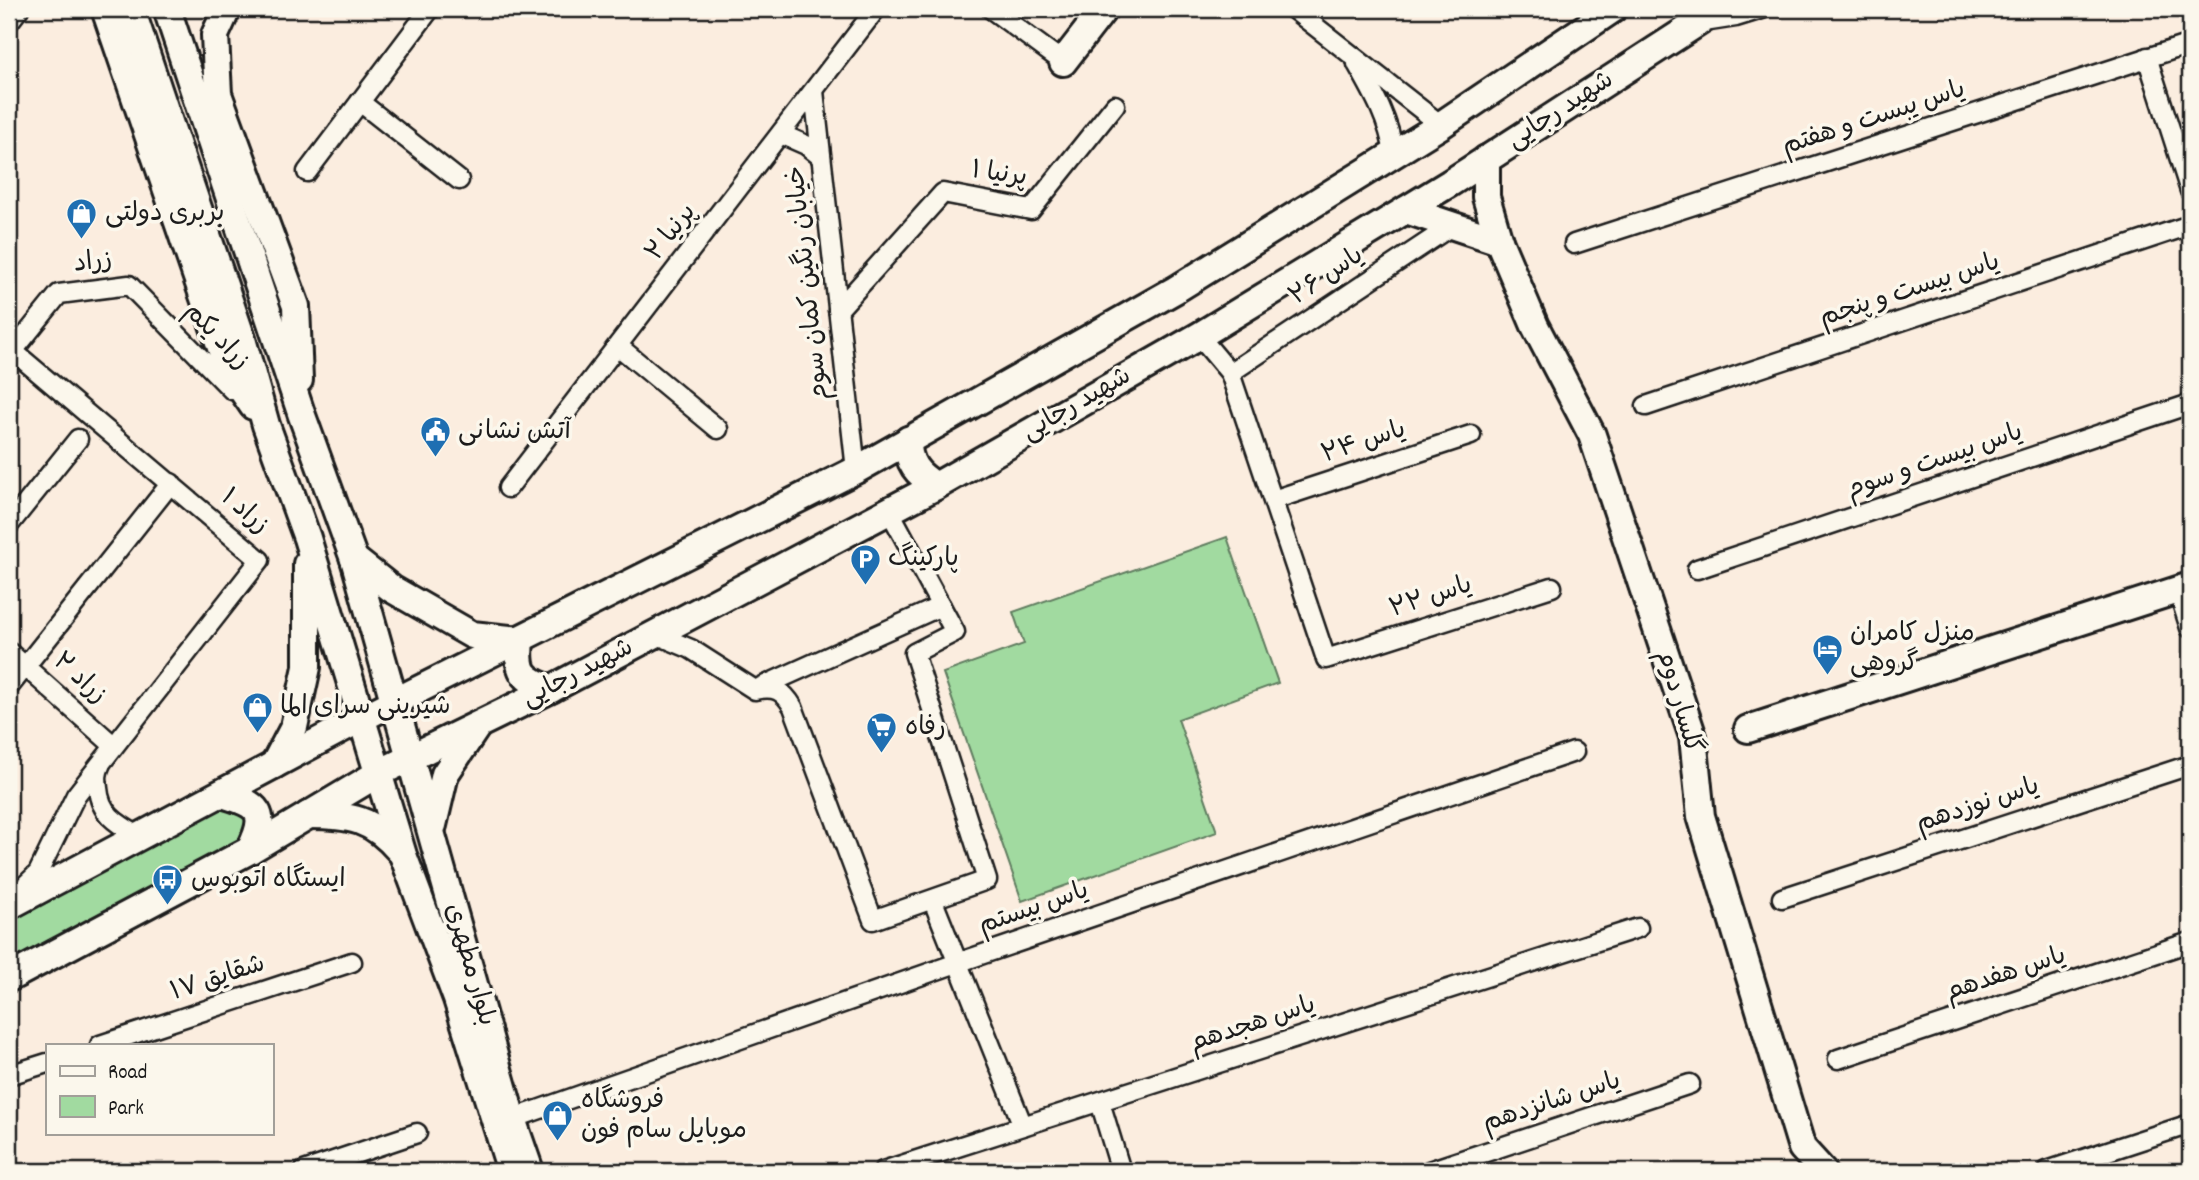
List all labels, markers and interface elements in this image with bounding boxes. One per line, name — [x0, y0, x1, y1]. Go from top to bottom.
street label: شهید رجایی — [1500, 63, 1622, 159]
street label: یاس یبست و هفتم — [1778, 72, 1970, 166]
street label: پرنیا ۱ — [969, 153, 1029, 197]
street label: خیابان رنگین کمان سوم — [778, 164, 840, 402]
place label: بربری دولتی — [105, 196, 225, 233]
street label: پرنیا ۲ — [638, 196, 706, 270]
shop icon: بربری دولتی — [65, 197, 99, 241]
street label: یاس ۲۶ — [1282, 238, 1372, 316]
street label: زراد — [71, 242, 115, 284]
street label: یاس بیست و پنجم — [1815, 244, 2005, 338]
street label: زراد یکم — [174, 295, 258, 379]
street label: شهید رجایی — [1015, 359, 1139, 451]
street label: یاس ۲۴ — [1317, 412, 1411, 474]
place label: آتش نشانی — [458, 414, 572, 451]
street label: یاس بیست و سوم — [1842, 414, 2028, 510]
public building icon: آتش نشانی — [418, 415, 452, 459]
street label: زراد ۱ — [211, 480, 277, 544]
place label: پارکینگ — [888, 541, 959, 578]
parking icon: پارکینگ — [848, 542, 882, 586]
street label: یاس ۲۲ — [1385, 567, 1477, 629]
place label: منزل کامران گروهی — [1850, 616, 1975, 683]
street label: شهید رجایی — [516, 630, 640, 718]
hotel icon: منزل کامران گروهی — [1810, 632, 1844, 676]
street label: زراد ۲ — [43, 644, 115, 714]
street label: گلسار دوم — [1646, 646, 1710, 758]
place label: شیرینی سرای الما — [280, 689, 451, 726]
shop icon: شیرینی سرای الما — [240, 690, 274, 734]
place label: رفاه — [905, 710, 946, 747]
supermarket icon: رفاه — [865, 711, 899, 755]
street label: یاس نوزدهم — [1911, 769, 2045, 843]
place label: ایستگاه اتوبوس — [191, 862, 346, 899]
bus stop icon: ایستگاه اتوبوس — [151, 863, 185, 907]
street label: یاس بیستم — [974, 873, 1094, 945]
street label: بلوار مطهری — [434, 899, 504, 1031]
street label: یاس هفدهم — [1941, 938, 2071, 1012]
street label: شقایق ۱۷ — [166, 946, 270, 1012]
street label: یاس هجدهم — [1185, 987, 1321, 1063]
legend — [46, 1044, 273, 1134]
text: Road — [108, 1059, 147, 1089]
street label: یاس شانزدهم — [1478, 1063, 1626, 1143]
place label: فروشگاه موبایل سام فون — [581, 1083, 747, 1150]
text: Park — [108, 1095, 144, 1125]
shop icon: فروشگاه موبایل سام فون — [541, 1099, 575, 1143]

